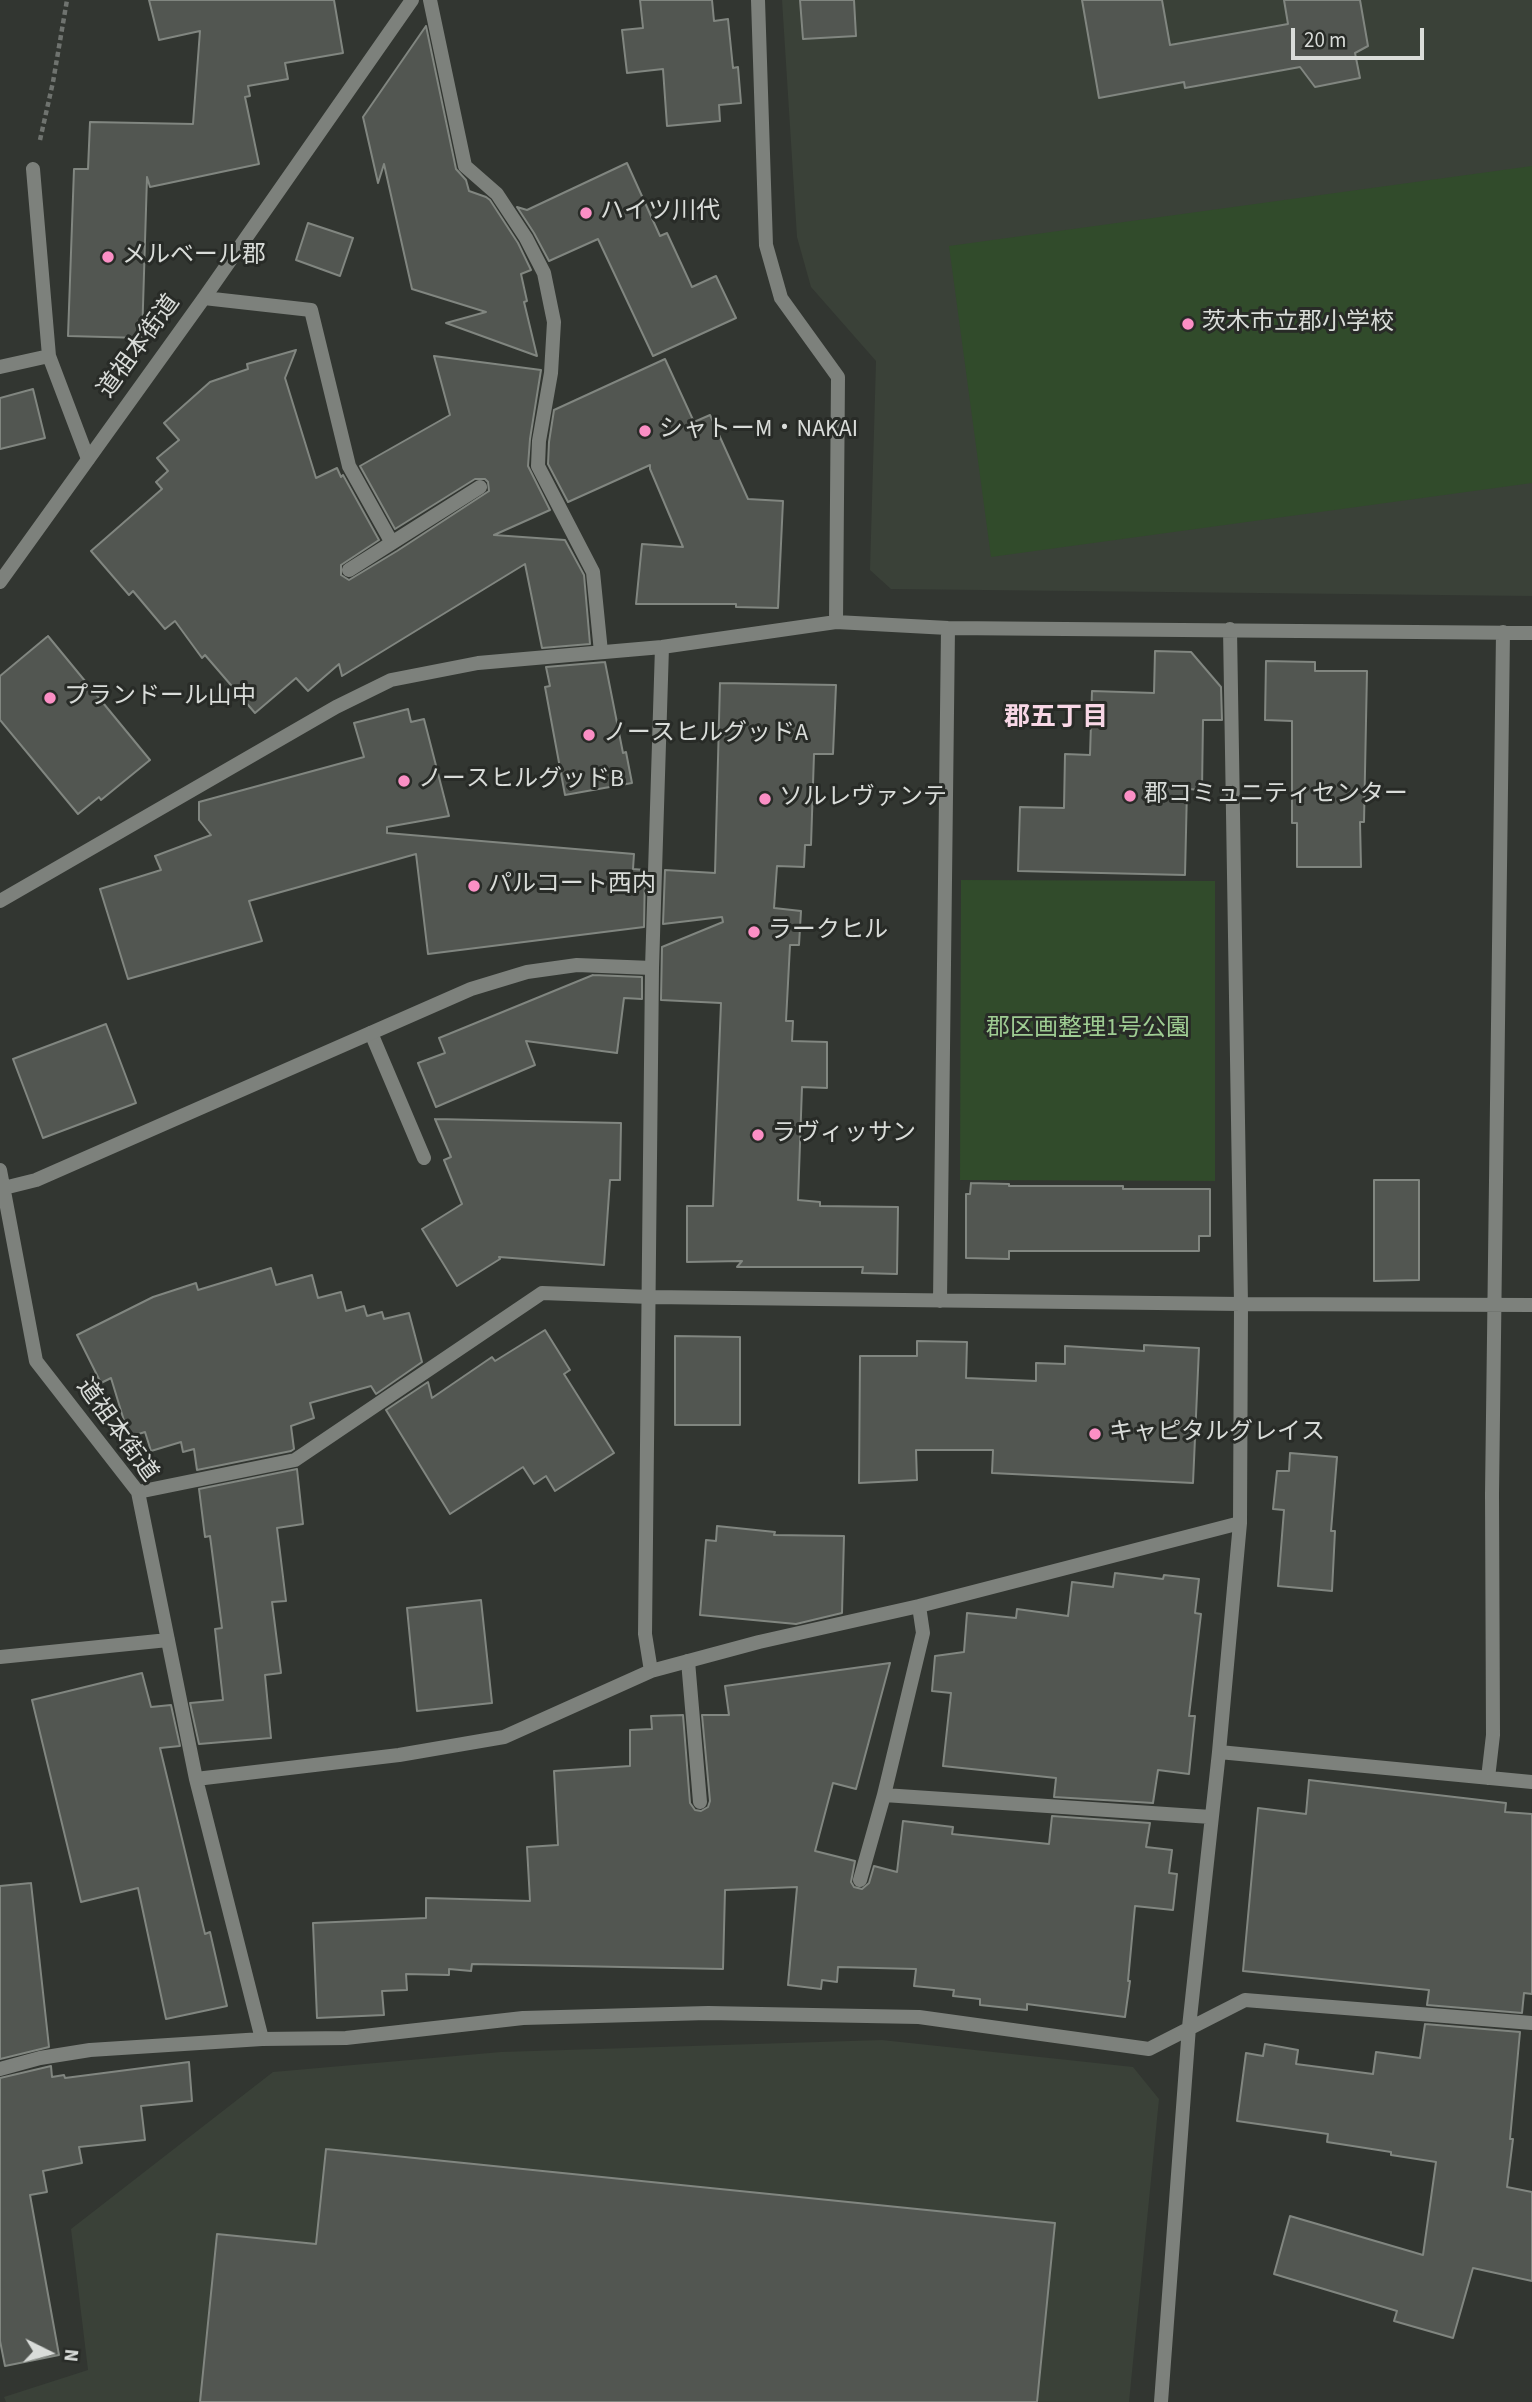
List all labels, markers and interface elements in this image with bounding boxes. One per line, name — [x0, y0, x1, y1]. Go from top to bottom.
scale bar — [1294, 14, 1427, 58]
text: 20 m — [1304, 25, 1346, 55]
place label: ハイツ川代 — [600, 199, 720, 227]
marker: ハイツ川代 — [578, 205, 594, 221]
place label: メルベール郡 — [122, 243, 266, 271]
marker: メルベール郡 — [100, 249, 116, 265]
street label: 道祖本街道 — [93, 290, 187, 404]
place label: 茨木市立郡小学校 — [1202, 310, 1394, 338]
marker: 茨木市立郡小学校 — [1180, 316, 1196, 332]
place label: シャトーM・NAKAI — [659, 417, 858, 445]
marker: シャトーM・NAKAI — [637, 423, 653, 439]
place label: プランドール山中 — [64, 684, 256, 712]
marker: プランドール山中 — [42, 690, 58, 706]
district label: 郡五丁目 — [1004, 703, 1108, 735]
place label: ノースヒルグッドA — [603, 721, 808, 749]
marker: ノースヒルグッドA — [581, 727, 597, 743]
place label: ノースヒルグッドB — [418, 767, 624, 795]
marker: ノースヒルグッドB — [396, 773, 412, 789]
place label: 郡コミュニティセンター — [1144, 782, 1408, 810]
place label: ソルレヴァンテ — [779, 785, 947, 813]
marker: 郡コミュニティセンター — [1122, 788, 1138, 804]
marker: ソルレヴァンテ — [757, 791, 773, 807]
place label: パルコート西内 — [488, 872, 656, 900]
marker: パルコート西内 — [466, 878, 482, 894]
place label: ラークヒル — [768, 918, 888, 946]
marker: ラークヒル — [746, 924, 762, 940]
park label: 郡区画整理1号公園 — [986, 1016, 1190, 1044]
place label: ラヴィッサン — [772, 1121, 916, 1149]
marker: ラヴィッサン — [750, 1127, 766, 1143]
street label: 道祖本街道 — [69, 1374, 163, 1488]
place label: キャピタルグレイス — [1109, 1420, 1325, 1448]
marker: キャピタルグレイス — [1087, 1426, 1103, 1442]
north arrow — [14, 2318, 84, 2388]
text: N — [56, 2348, 84, 2363]

